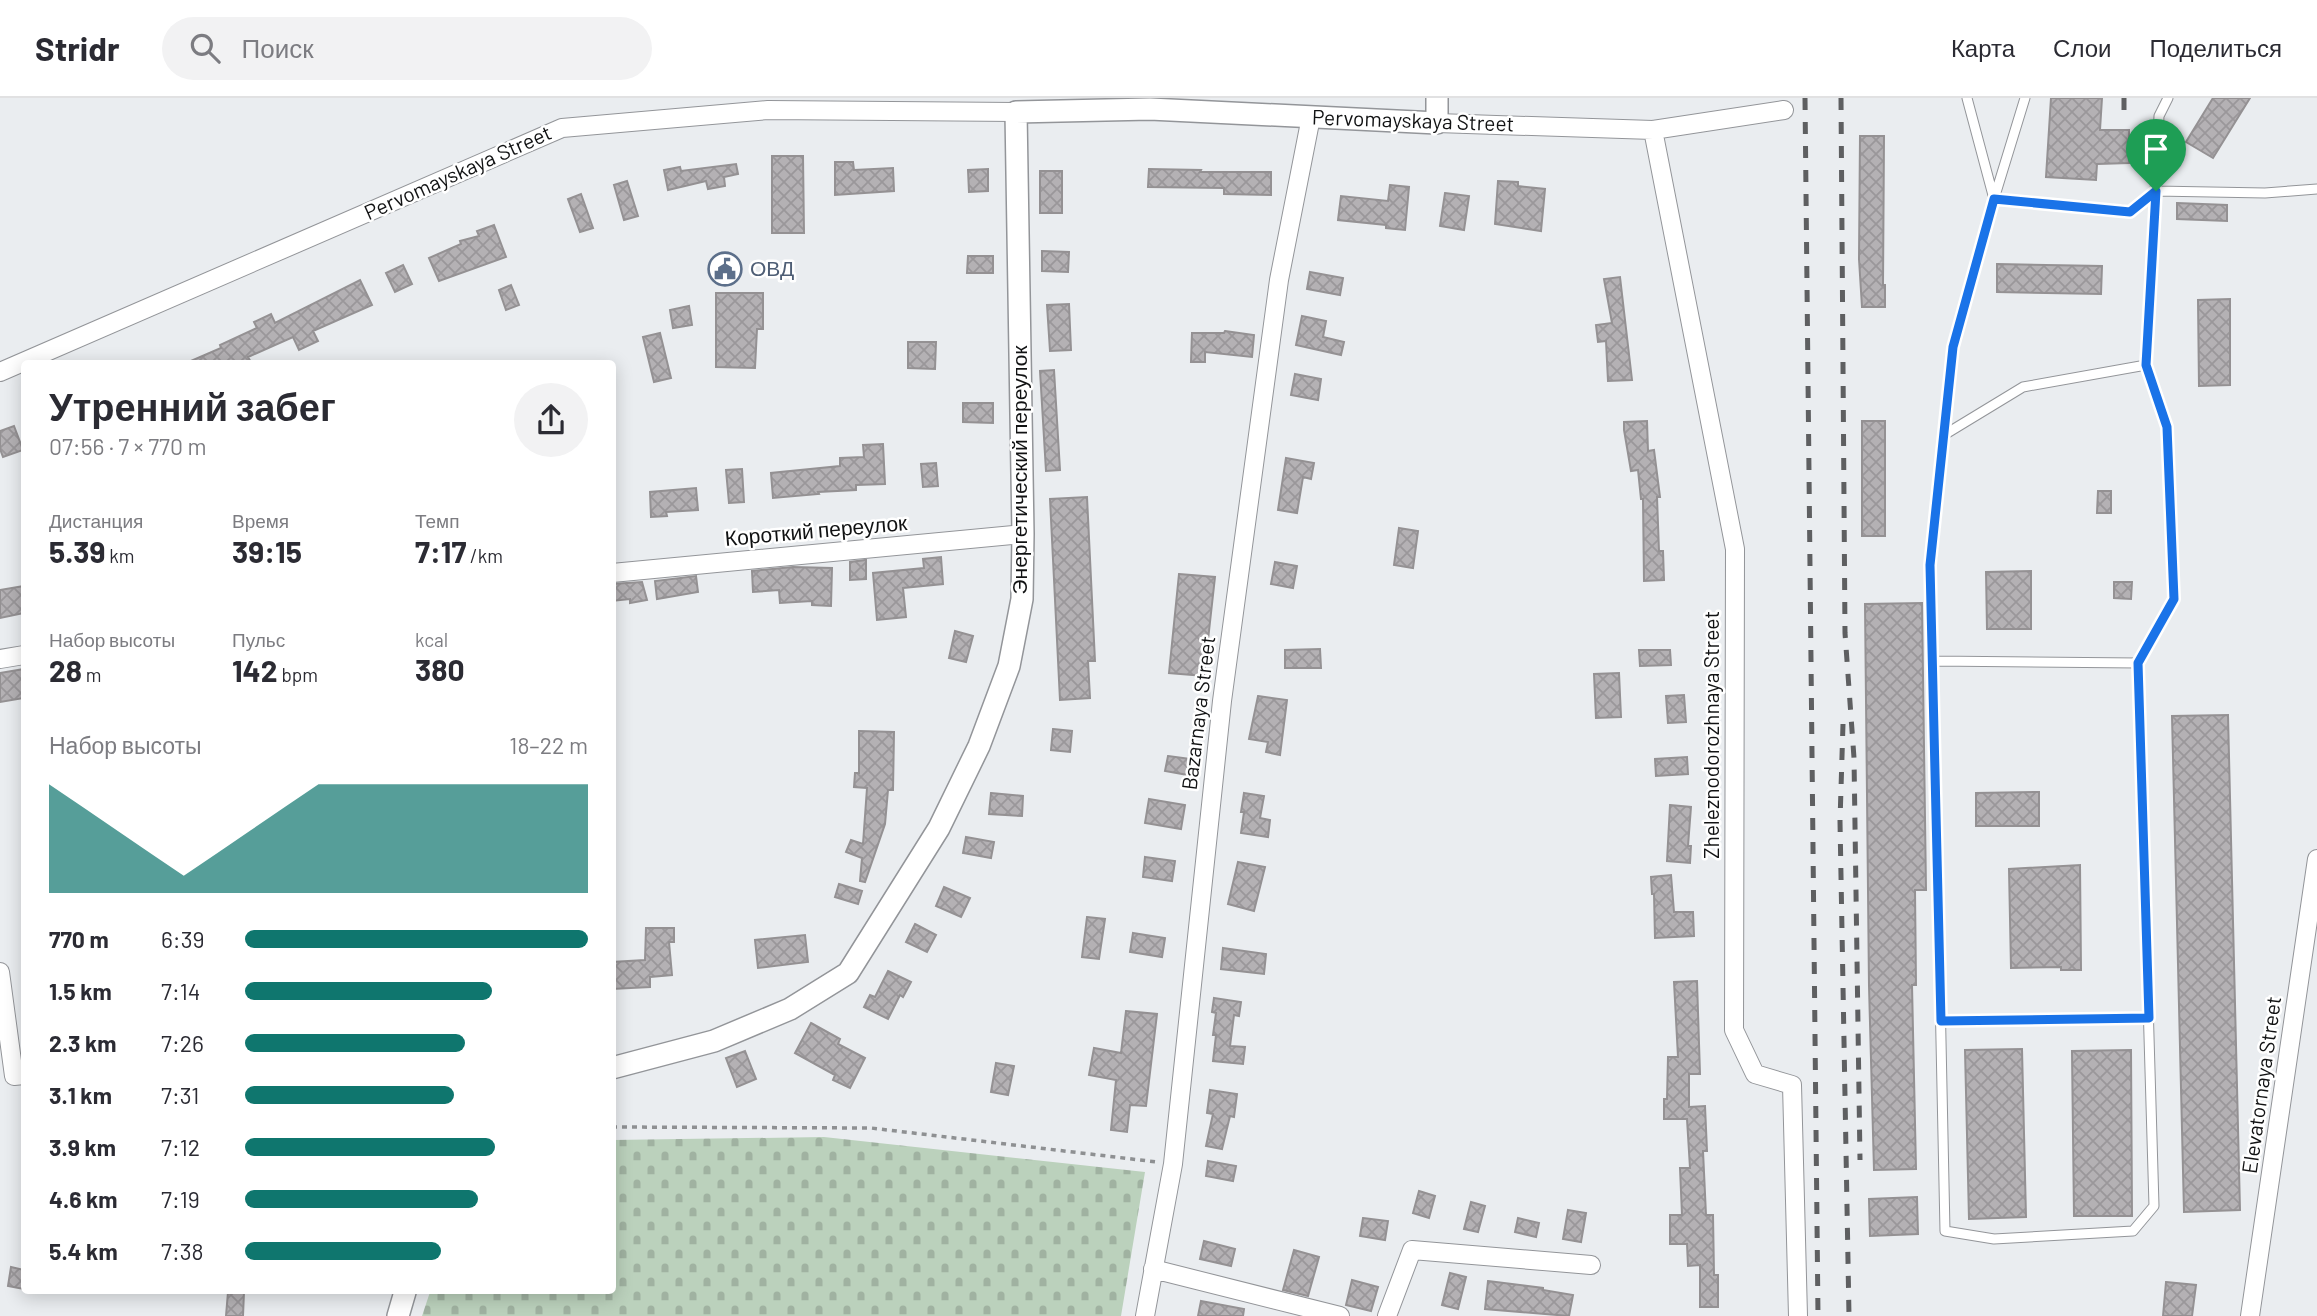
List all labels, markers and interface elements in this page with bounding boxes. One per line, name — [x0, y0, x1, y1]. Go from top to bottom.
search box — [162, 17, 652, 80]
text: Stridr — [35, 28, 120, 68]
icon: search — [186, 29, 224, 67]
text: Поиск — [242, 32, 314, 63]
text: Карта — [1951, 33, 2015, 62]
text: Слои — [2053, 33, 2111, 62]
text: Поделиться — [2149, 33, 2282, 62]
street label: Pervomayskaya Street — [1312, 103, 1515, 136]
street label: Pervomayskaya Street — [360, 119, 555, 224]
pin — [2126, 119, 2186, 191]
icon: arrive — [2137, 130, 2175, 168]
public building icon: ОВД — [706, 250, 744, 288]
place label: ОВД — [750, 255, 794, 280]
street label: Энергетический переулок — [1006, 345, 1031, 595]
text: Утренний забег — [49, 383, 336, 429]
button: share — [514, 383, 588, 457]
text: 07:56 · 7 × 770 m — [49, 432, 207, 460]
text: Дистанция — [49, 509, 143, 532]
text: Время — [232, 509, 289, 532]
text: Темп — [415, 509, 459, 532]
street label: Короткий переулок — [724, 509, 909, 550]
text: 5.39 — [49, 533, 105, 569]
text: 39:15 — [232, 533, 302, 569]
text: 7:17 — [415, 533, 466, 569]
text: km — [105, 544, 134, 567]
text: /km — [466, 544, 503, 567]
street label: Zheleznodorozhnaya Street — [1698, 611, 1723, 859]
text: Набор высоты — [49, 628, 175, 651]
text: Пульс — [232, 628, 285, 651]
text: kcal — [415, 628, 448, 651]
street label: Bazarnaya Street — [1176, 634, 1219, 791]
text: 380 — [415, 651, 465, 687]
text: 28 — [49, 652, 82, 688]
text: 142 — [232, 652, 278, 688]
text: m — [82, 663, 102, 686]
text: bpm — [278, 663, 318, 686]
text: Набор высоты — [49, 731, 202, 759]
text: 18–22 m — [509, 731, 588, 759]
text: 770 m — [49, 925, 109, 953]
text: 6:39 — [161, 925, 204, 953]
text: 1.5 km — [49, 977, 112, 1005]
text: 7:14 — [161, 977, 200, 1005]
street label: Elevatornaya Street — [2236, 994, 2285, 1175]
text: 2.3 km — [49, 1029, 117, 1057]
text: 7:26 — [161, 1029, 204, 1057]
text: 3.1 km — [49, 1081, 112, 1109]
text: 7:31 — [161, 1081, 199, 1109]
text: 3.9 km — [49, 1133, 116, 1161]
text: 7:12 — [161, 1133, 200, 1161]
text: 4.6 km — [49, 1185, 118, 1213]
text: 7:19 — [161, 1185, 200, 1213]
text: 5.4 km — [49, 1237, 118, 1265]
text: 7:38 — [161, 1237, 204, 1265]

